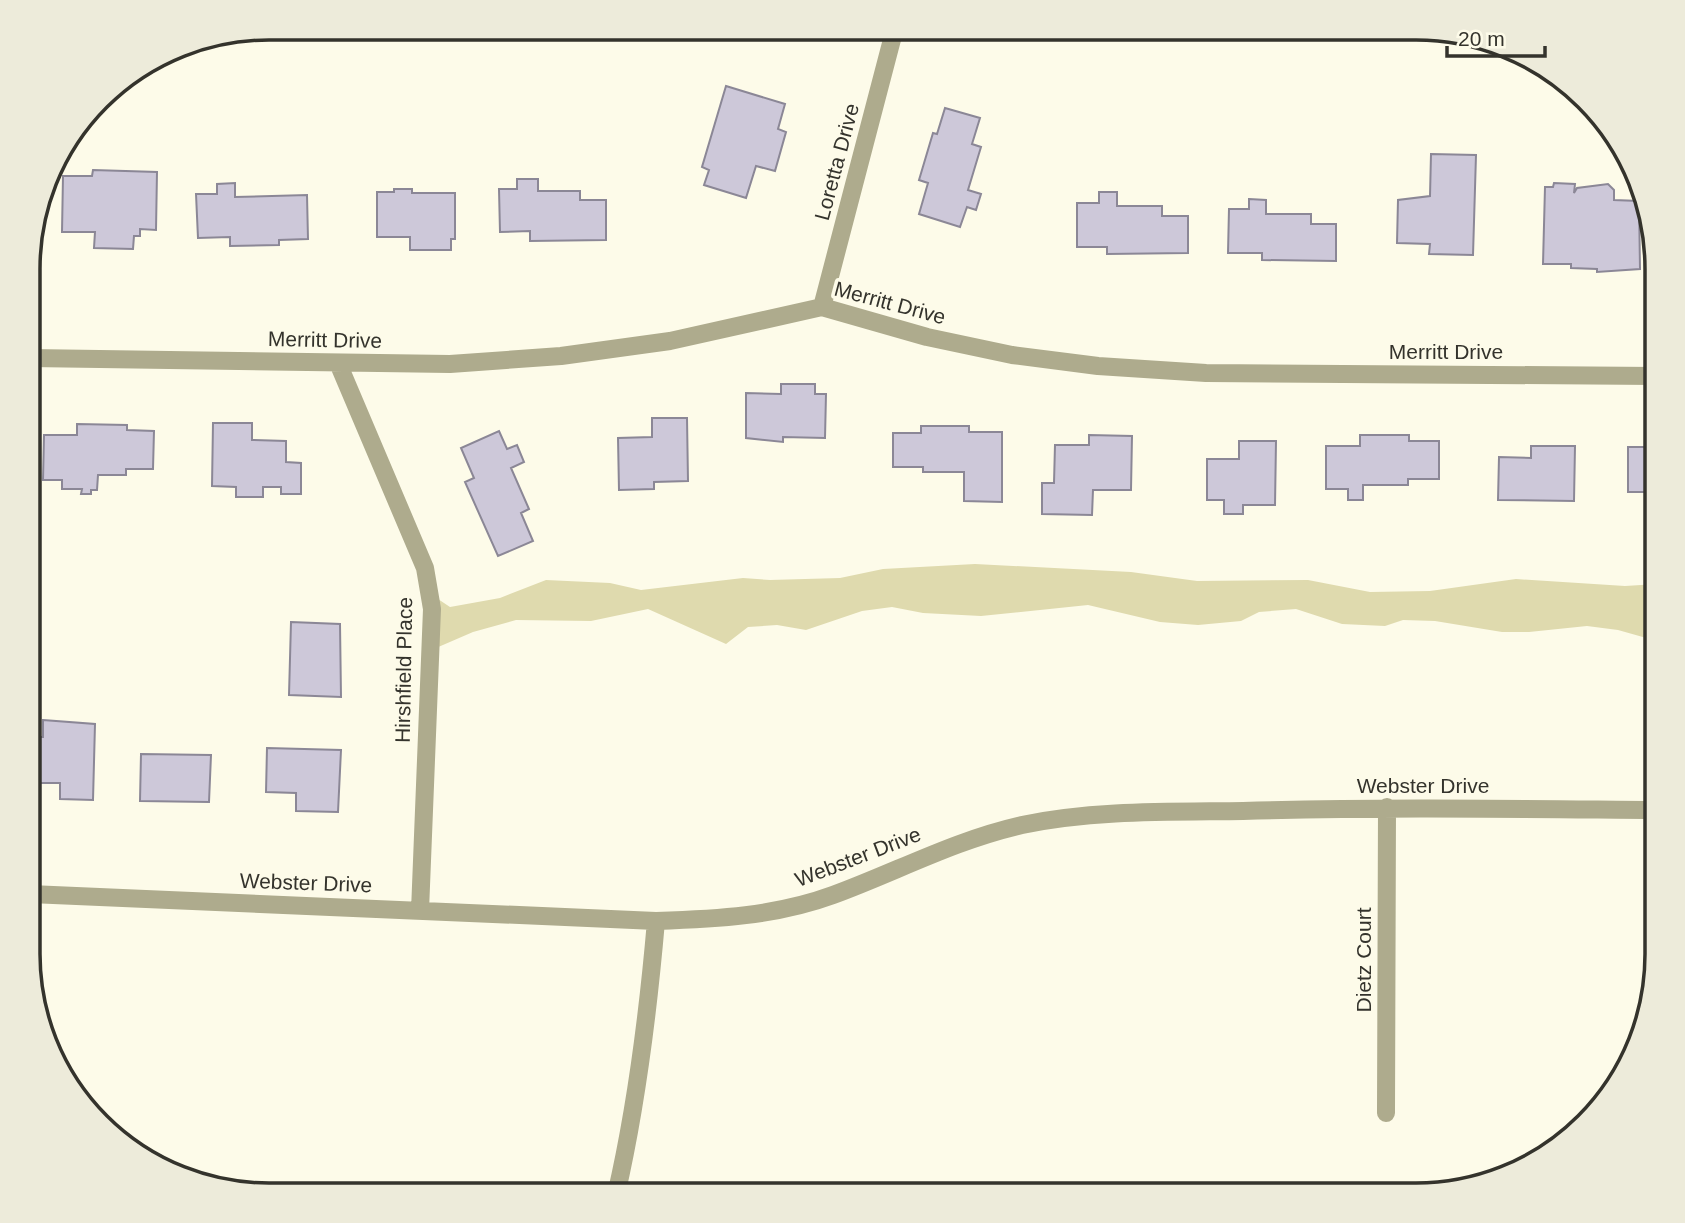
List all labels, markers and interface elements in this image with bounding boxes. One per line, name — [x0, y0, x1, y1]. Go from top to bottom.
scale bar — [1447, 14, 1545, 58]
text: 20 m — [1458, 27, 1505, 50]
street label: Loretta Drive — [810, 101, 863, 223]
street label: Merritt Drive — [832, 277, 948, 328]
street label: Merritt Drive — [268, 327, 382, 352]
street label: Merritt Drive — [1389, 340, 1503, 363]
street label: Hirshfield Place — [391, 597, 416, 743]
street label: Webster Drive — [1357, 774, 1489, 797]
street label: Webster Drive — [792, 822, 924, 891]
street label: Webster Drive — [239, 869, 373, 896]
street label: Dietz Court — [1352, 907, 1375, 1013]

